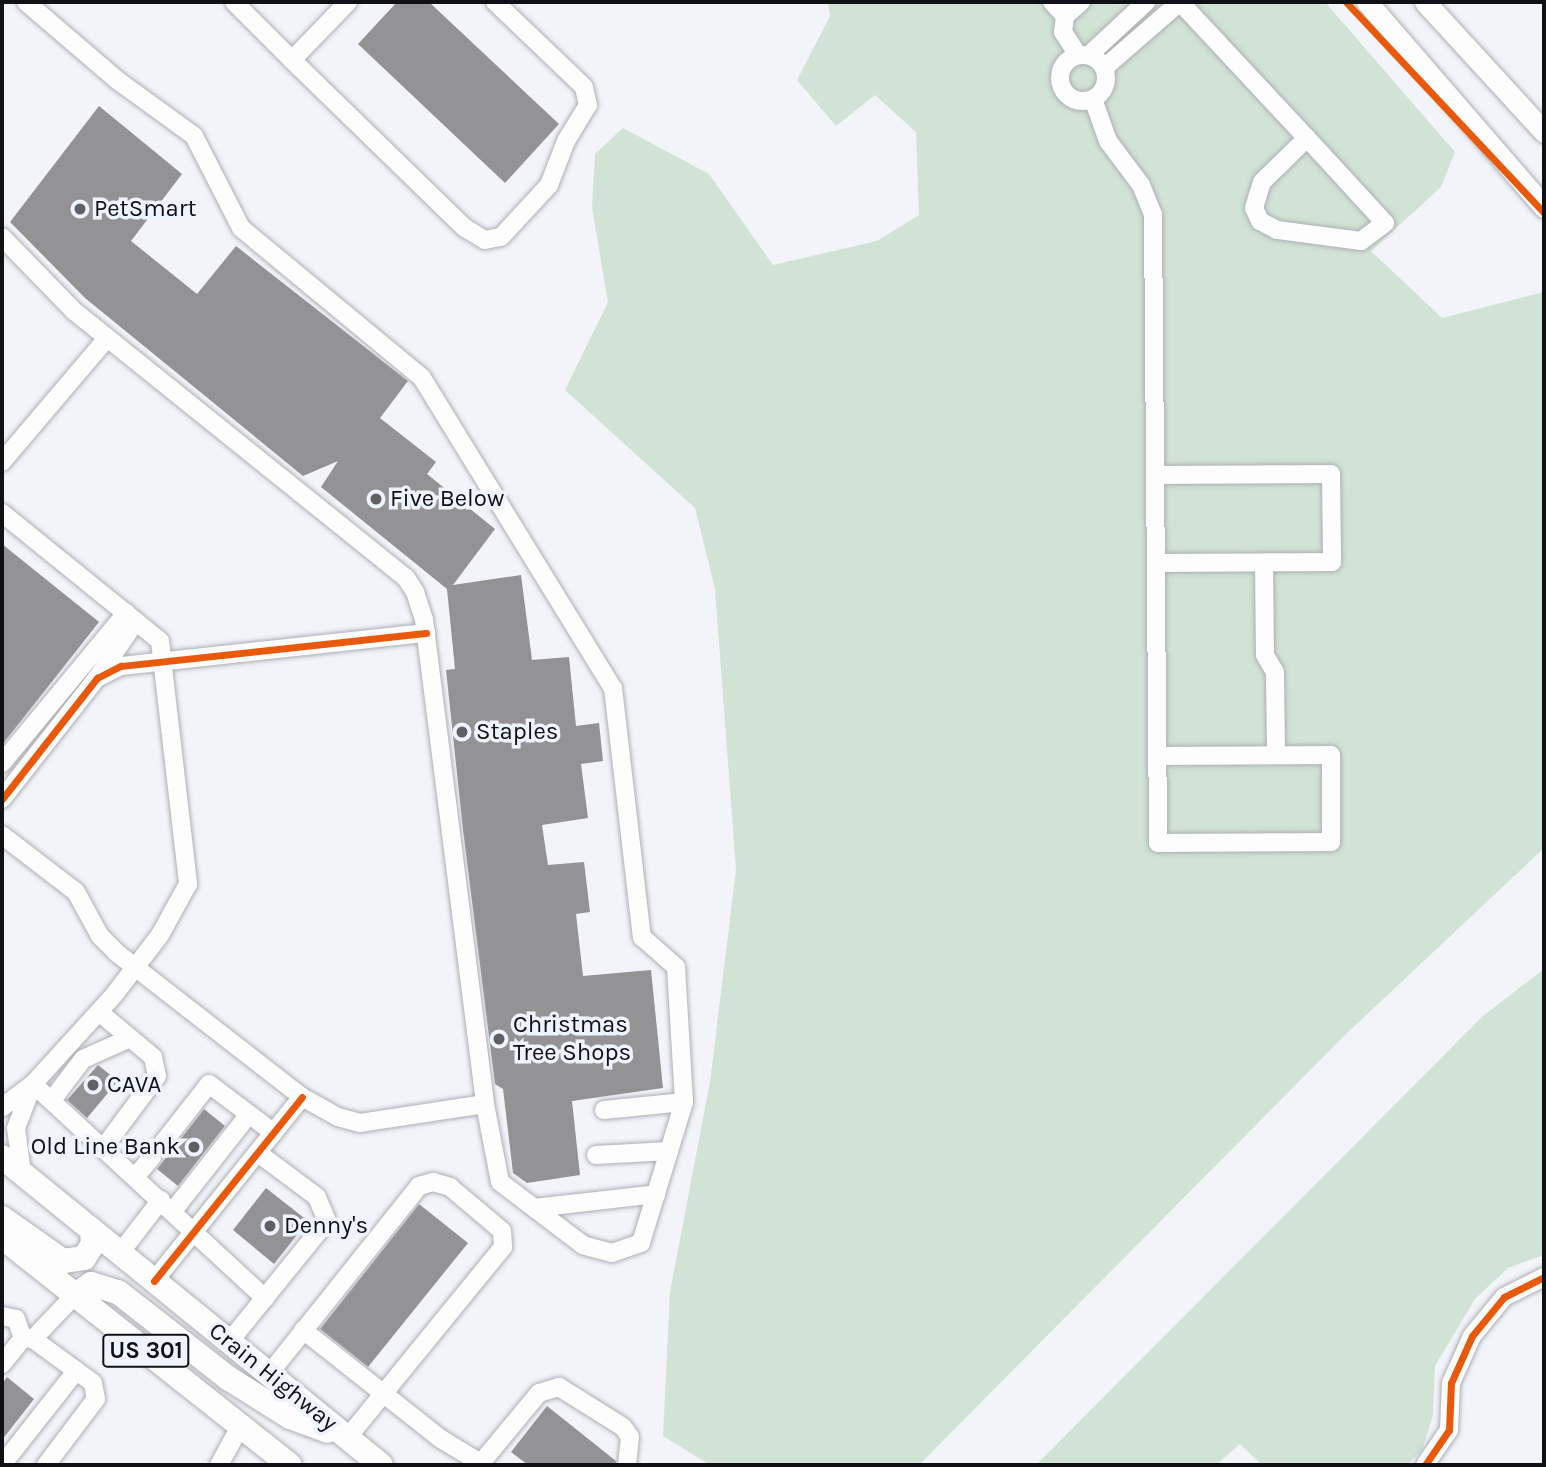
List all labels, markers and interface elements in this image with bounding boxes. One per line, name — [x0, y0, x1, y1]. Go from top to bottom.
place label: PetSmart — [94, 195, 197, 223]
marker: PetSmart — [72, 201, 88, 217]
place label: Five Below — [390, 485, 504, 513]
marker: Five Below — [368, 491, 384, 507]
place label: Staples — [476, 718, 558, 746]
marker: Staples — [454, 724, 470, 740]
place label: Christmas Tree Shops — [513, 1011, 631, 1067]
marker: Christmas Tree Shops — [491, 1031, 507, 1047]
place label: CAVA — [107, 1071, 161, 1099]
marker: CAVA — [85, 1077, 101, 1093]
place label: Old Line Bank — [31, 1133, 180, 1161]
marker: Old Line Bank — [186, 1139, 202, 1155]
place label: Denny's — [284, 1212, 368, 1240]
marker: Denny's — [262, 1218, 278, 1234]
street label: Crain Highway — [203, 1316, 343, 1438]
road number: US 301 — [102, 1332, 190, 1370]

